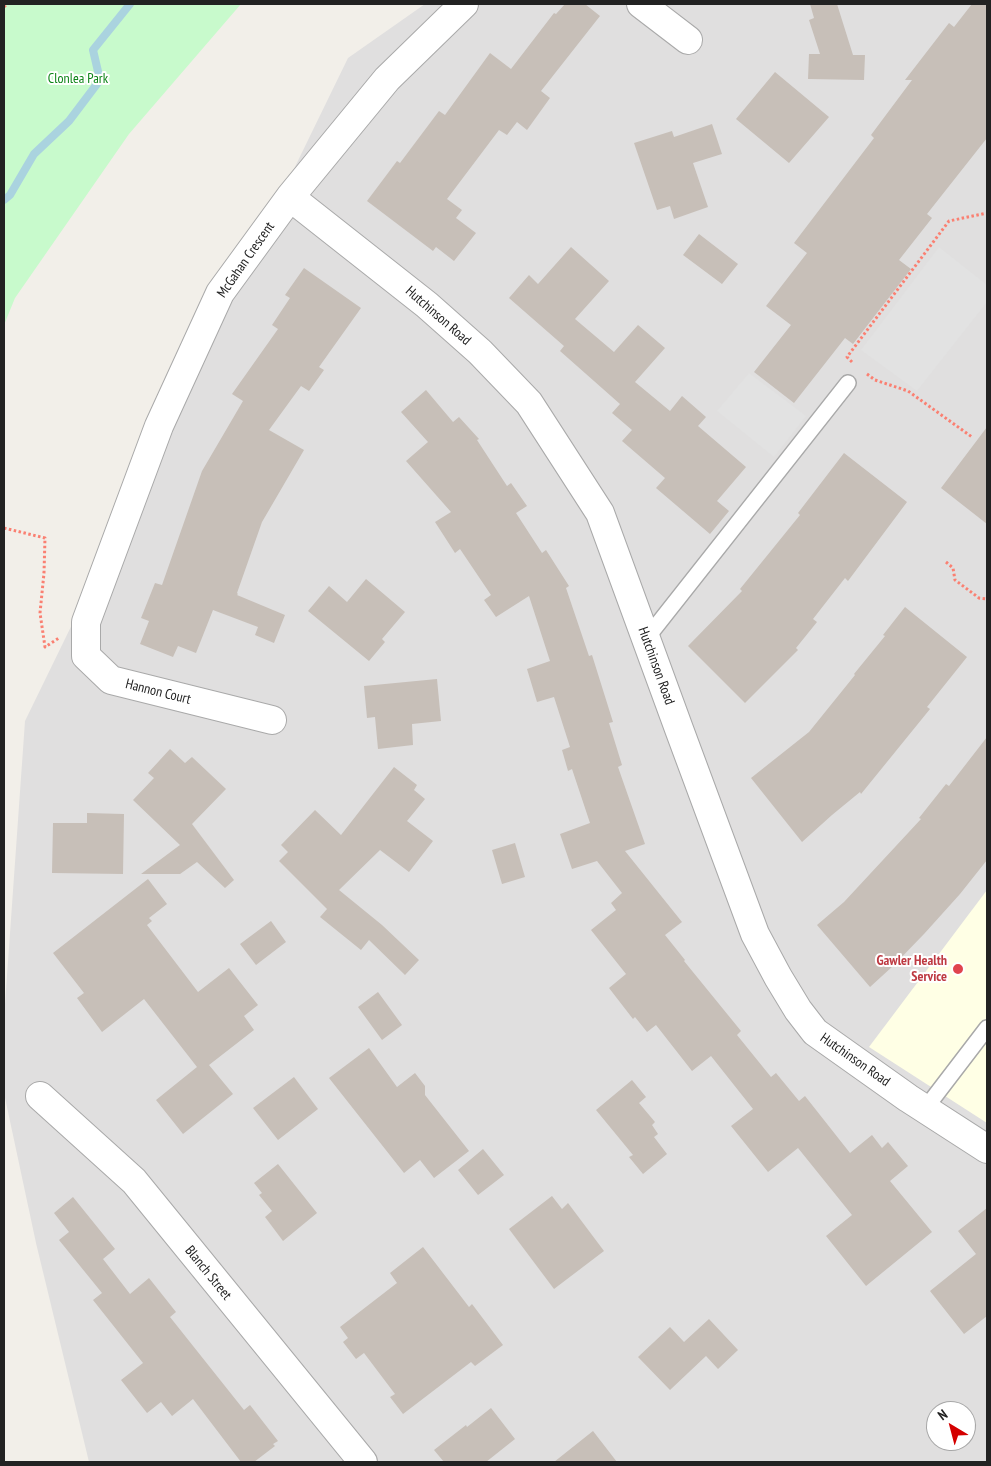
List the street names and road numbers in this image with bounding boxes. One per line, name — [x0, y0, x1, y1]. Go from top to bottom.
street label: McGahan Crescent — [214, 219, 278, 301]
street label: Hutchinson Road — [402, 283, 474, 349]
street label: Hutchinson Road — [634, 625, 678, 707]
street label: Hannon Court — [124, 676, 192, 708]
street label: Hutchinson Road — [817, 1030, 893, 1090]
street label: Blanch Street — [181, 1243, 235, 1303]

